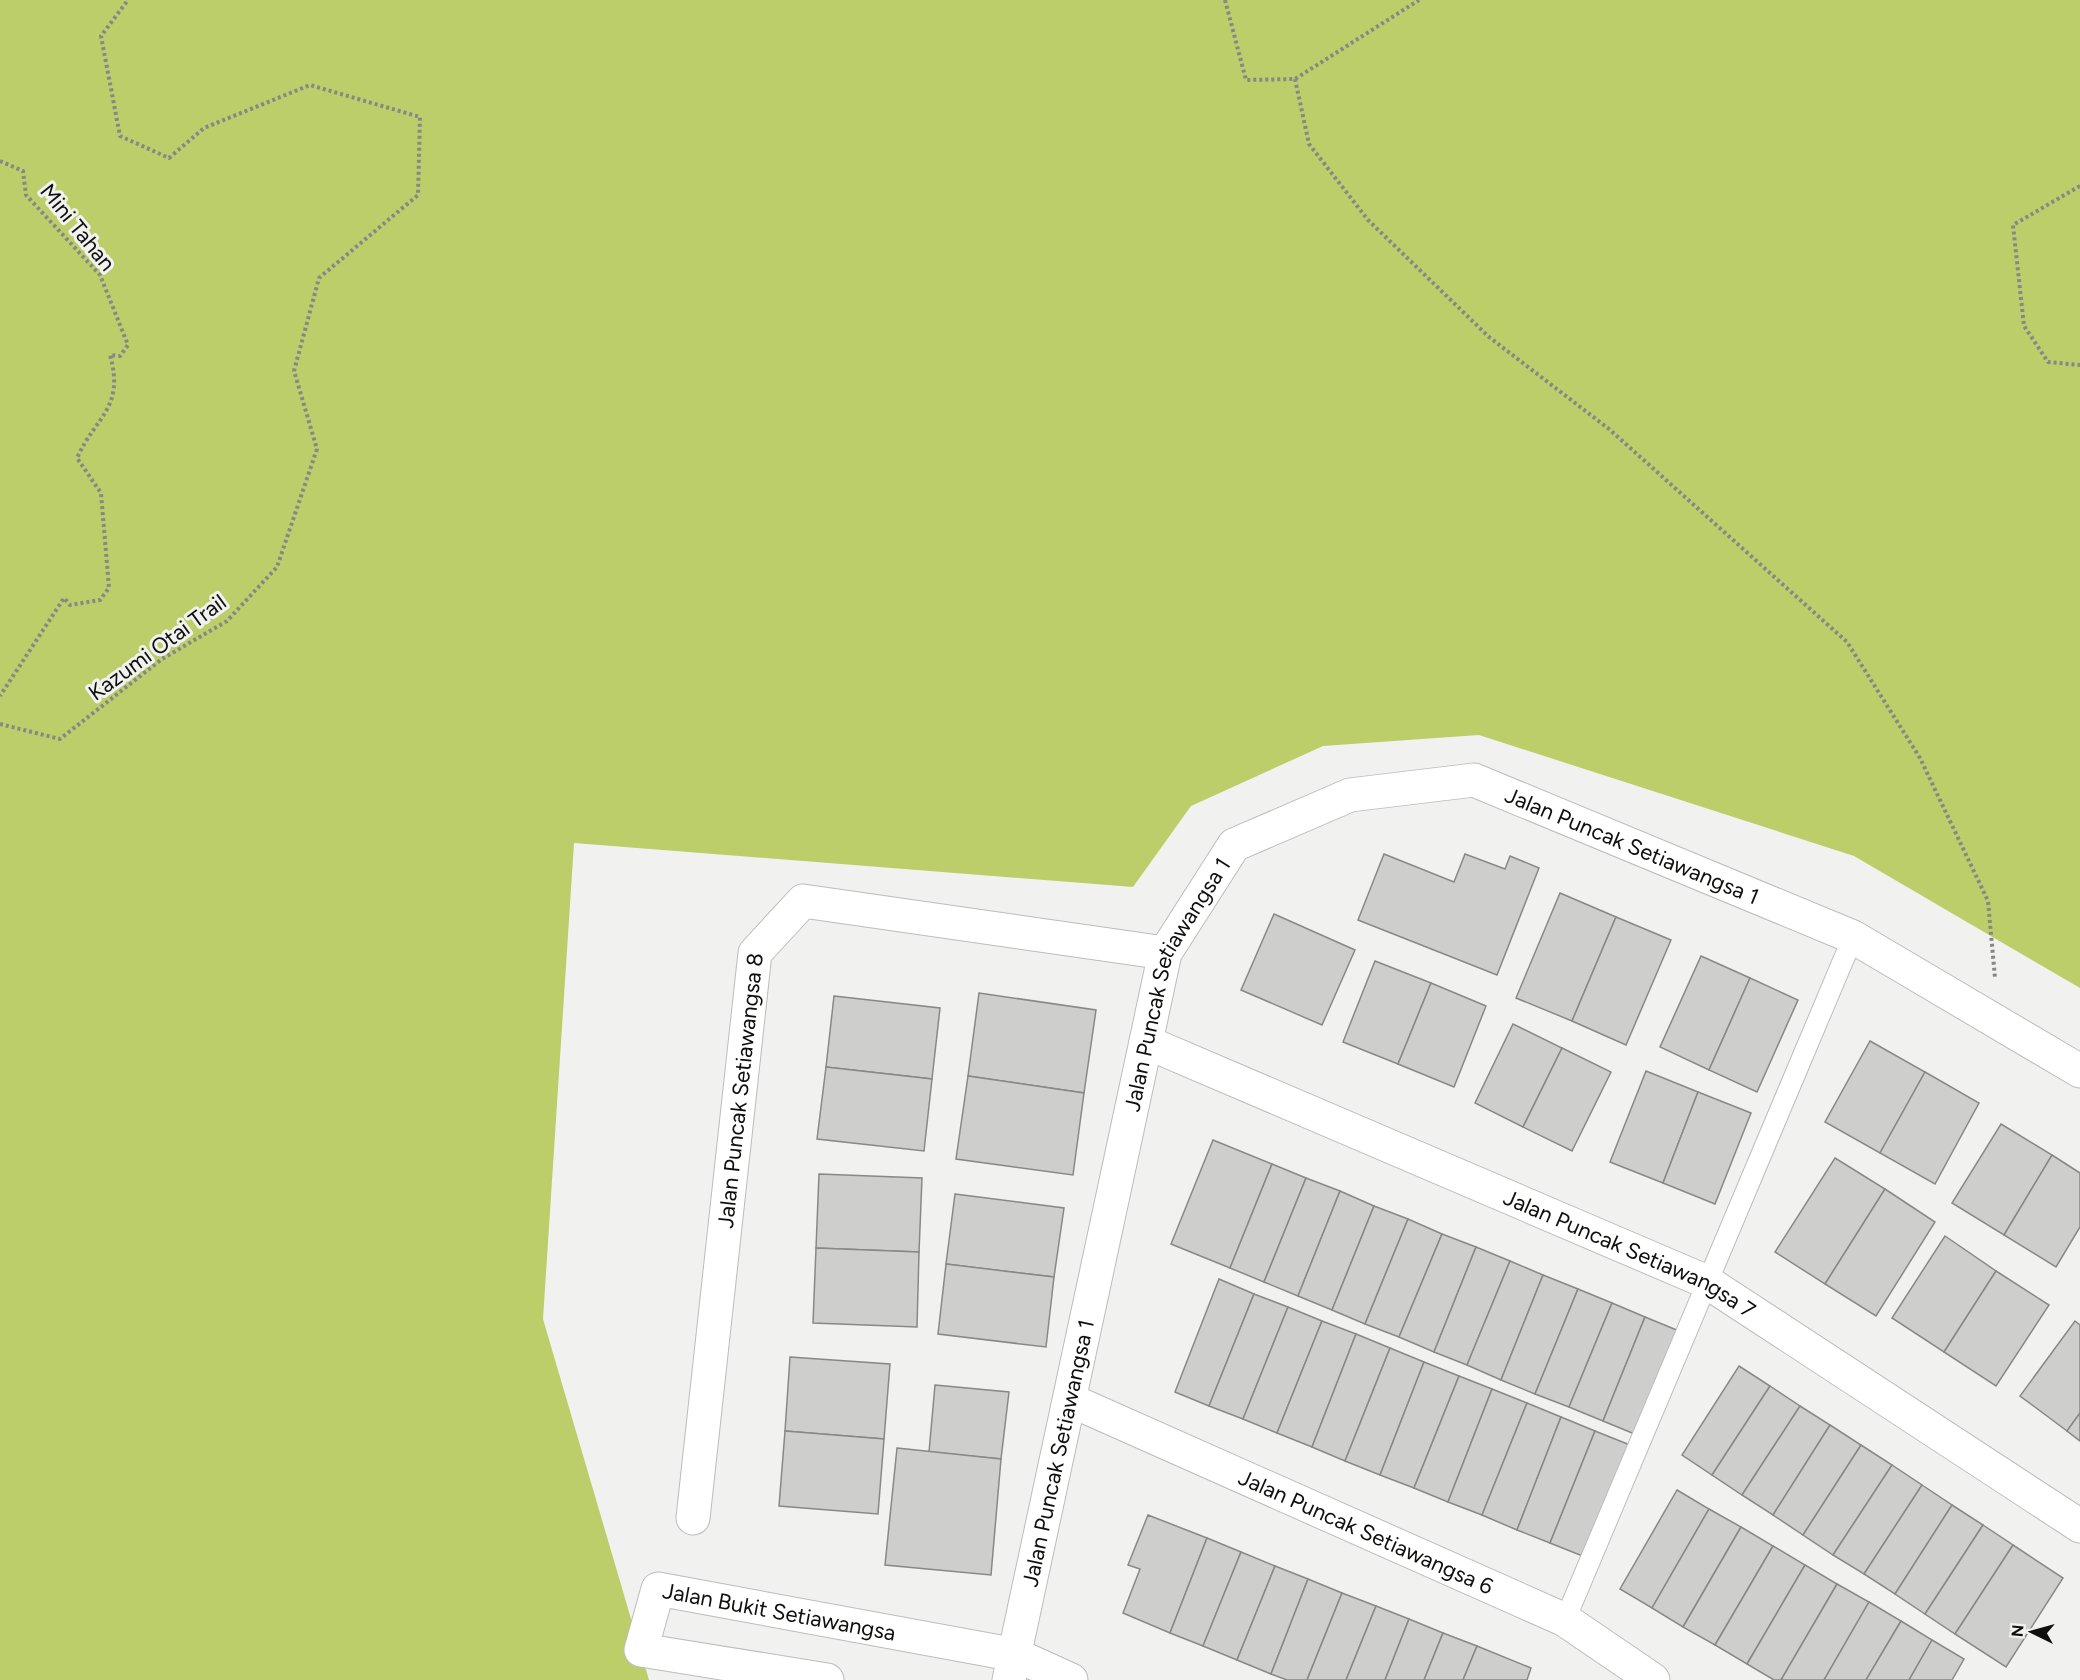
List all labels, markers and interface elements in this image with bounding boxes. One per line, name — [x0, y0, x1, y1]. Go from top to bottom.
street label: Mini Tahan — [34, 178, 121, 276]
street label: Kazumi Otai Trail — [83, 588, 231, 706]
street label: Jalan Puncak Setiawangsa 1 — [1501, 781, 1763, 911]
street label: Jalan Puncak Setiawangsa 1 — [1118, 853, 1236, 1114]
street label: Jalan Puncak Setiawangsa 8 — [712, 952, 769, 1230]
street label: Jalan Puncak Setiawangsa 7 — [1499, 1184, 1761, 1324]
street label: Jalan Puncak Setiawangsa 1 — [1016, 1317, 1100, 1589]
street label: Jalan Puncak Setiawangsa 6 — [1234, 1464, 1497, 1600]
street label: Jalan Bukit Setiawangsa — [660, 1577, 898, 1647]
north arrow — [2002, 1602, 2062, 1662]
text: N — [2008, 1624, 2028, 1638]

